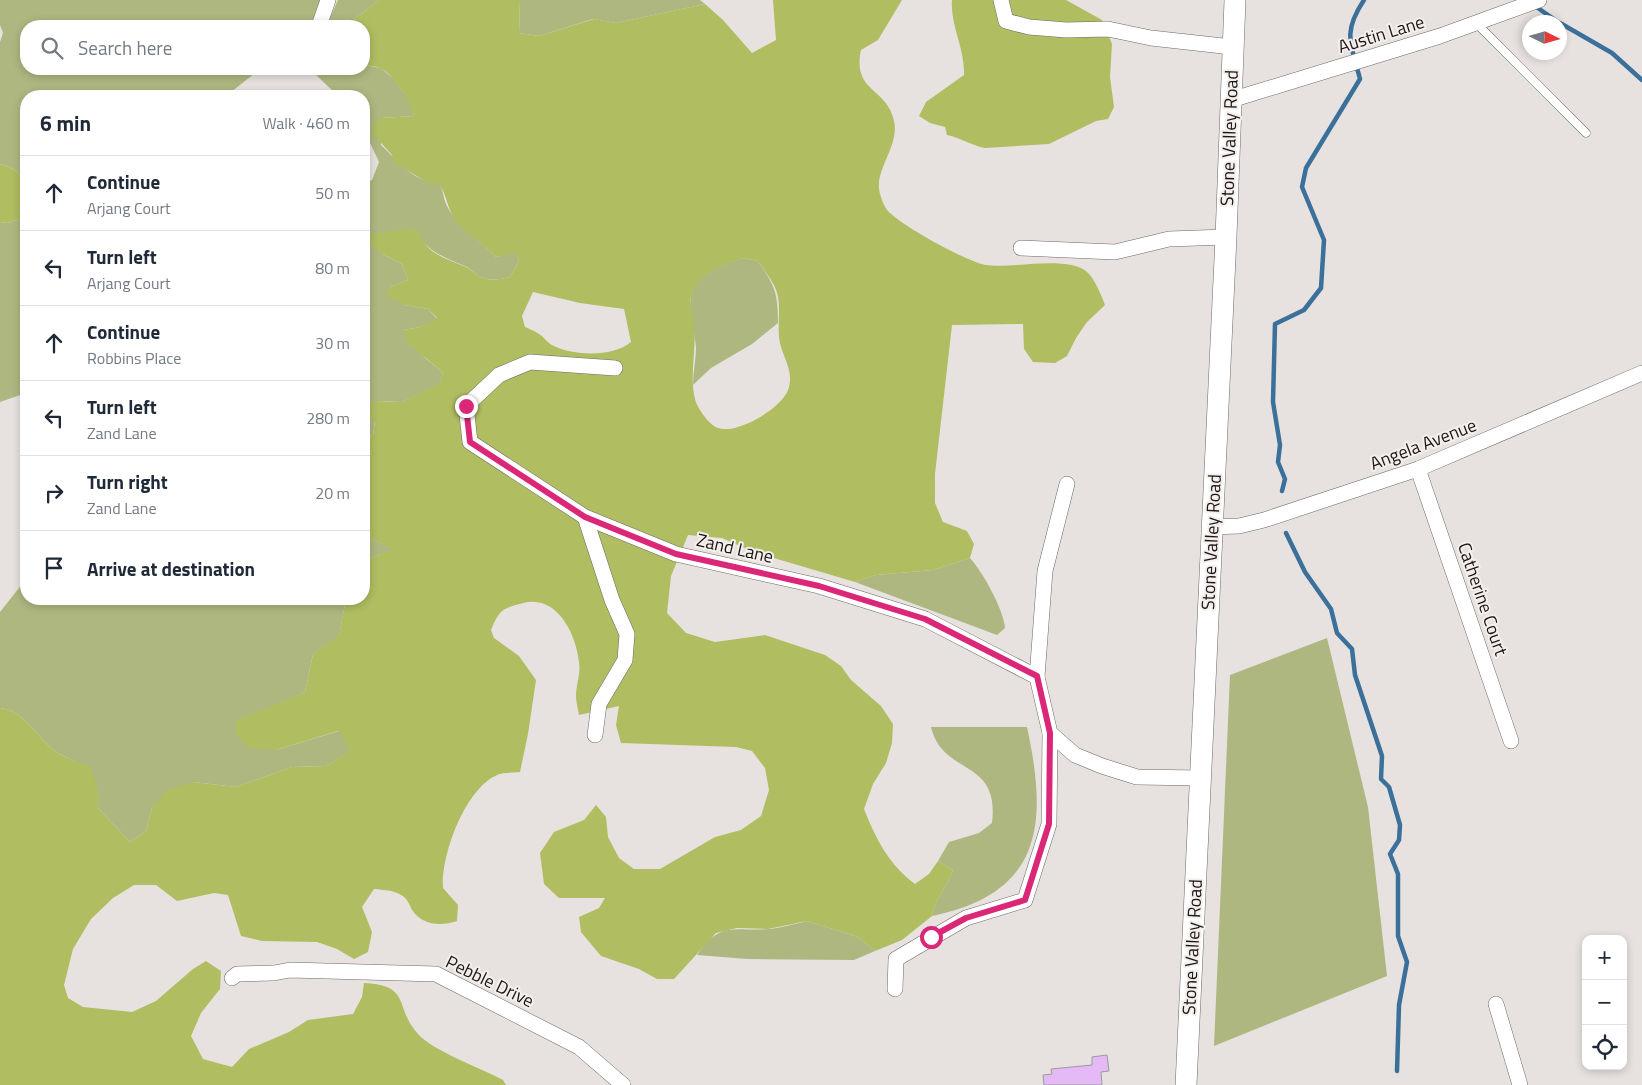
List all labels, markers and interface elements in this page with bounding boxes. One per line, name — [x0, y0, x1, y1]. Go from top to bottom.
street label: Austin Lane — [1335, 8, 1427, 60]
north arrow — [1522, 15, 1567, 60]
search box — [20, 20, 370, 75]
text: Search here — [78, 33, 172, 62]
icon: search — [38, 34, 66, 62]
street label: Stone Valley Road — [1213, 70, 1245, 206]
text: 6 min — [40, 107, 91, 139]
text: Walk · 460 m — [262, 111, 350, 135]
text: Continue — [87, 167, 160, 196]
icon: ahead — [40, 179, 68, 207]
text: 50 m — [315, 181, 350, 205]
text: Arjang Court — [87, 196, 171, 220]
text: Turn left — [87, 242, 157, 271]
icon: left — [40, 254, 68, 282]
text: 80 m — [315, 256, 350, 280]
text: Arjang Court — [87, 271, 171, 295]
text: Continue — [87, 317, 160, 346]
icon: ahead — [40, 329, 68, 357]
text: 30 m — [315, 331, 350, 355]
text: Robbins Place — [87, 346, 181, 370]
text: Turn left — [87, 392, 157, 421]
route end — [455, 395, 478, 418]
icon: left — [40, 404, 68, 432]
text: 280 m — [306, 406, 350, 430]
street label: Angela Avenue — [1366, 411, 1480, 477]
text: Zand Lane — [87, 421, 157, 445]
text: Turn right — [87, 467, 168, 496]
street label: Stone Valley Road — [1194, 473, 1228, 611]
icon: right — [40, 479, 68, 507]
text: 20 m — [315, 481, 350, 505]
text: Zand Lane — [87, 496, 157, 520]
street label: Zand Lane — [694, 526, 776, 570]
street label: Catherine Court — [1451, 539, 1515, 660]
icon: arrive — [40, 554, 68, 582]
text: Arrive at destination — [87, 554, 255, 583]
street label: Stone Valley Road — [1175, 878, 1209, 1016]
route start — [920, 926, 943, 949]
map controls — [1582, 935, 1627, 1070]
button: + — [1582, 935, 1627, 980]
street label: Pebble Drive — [441, 948, 539, 1014]
button: − — [1582, 980, 1627, 1025]
button: locate — [1582, 1025, 1627, 1070]

